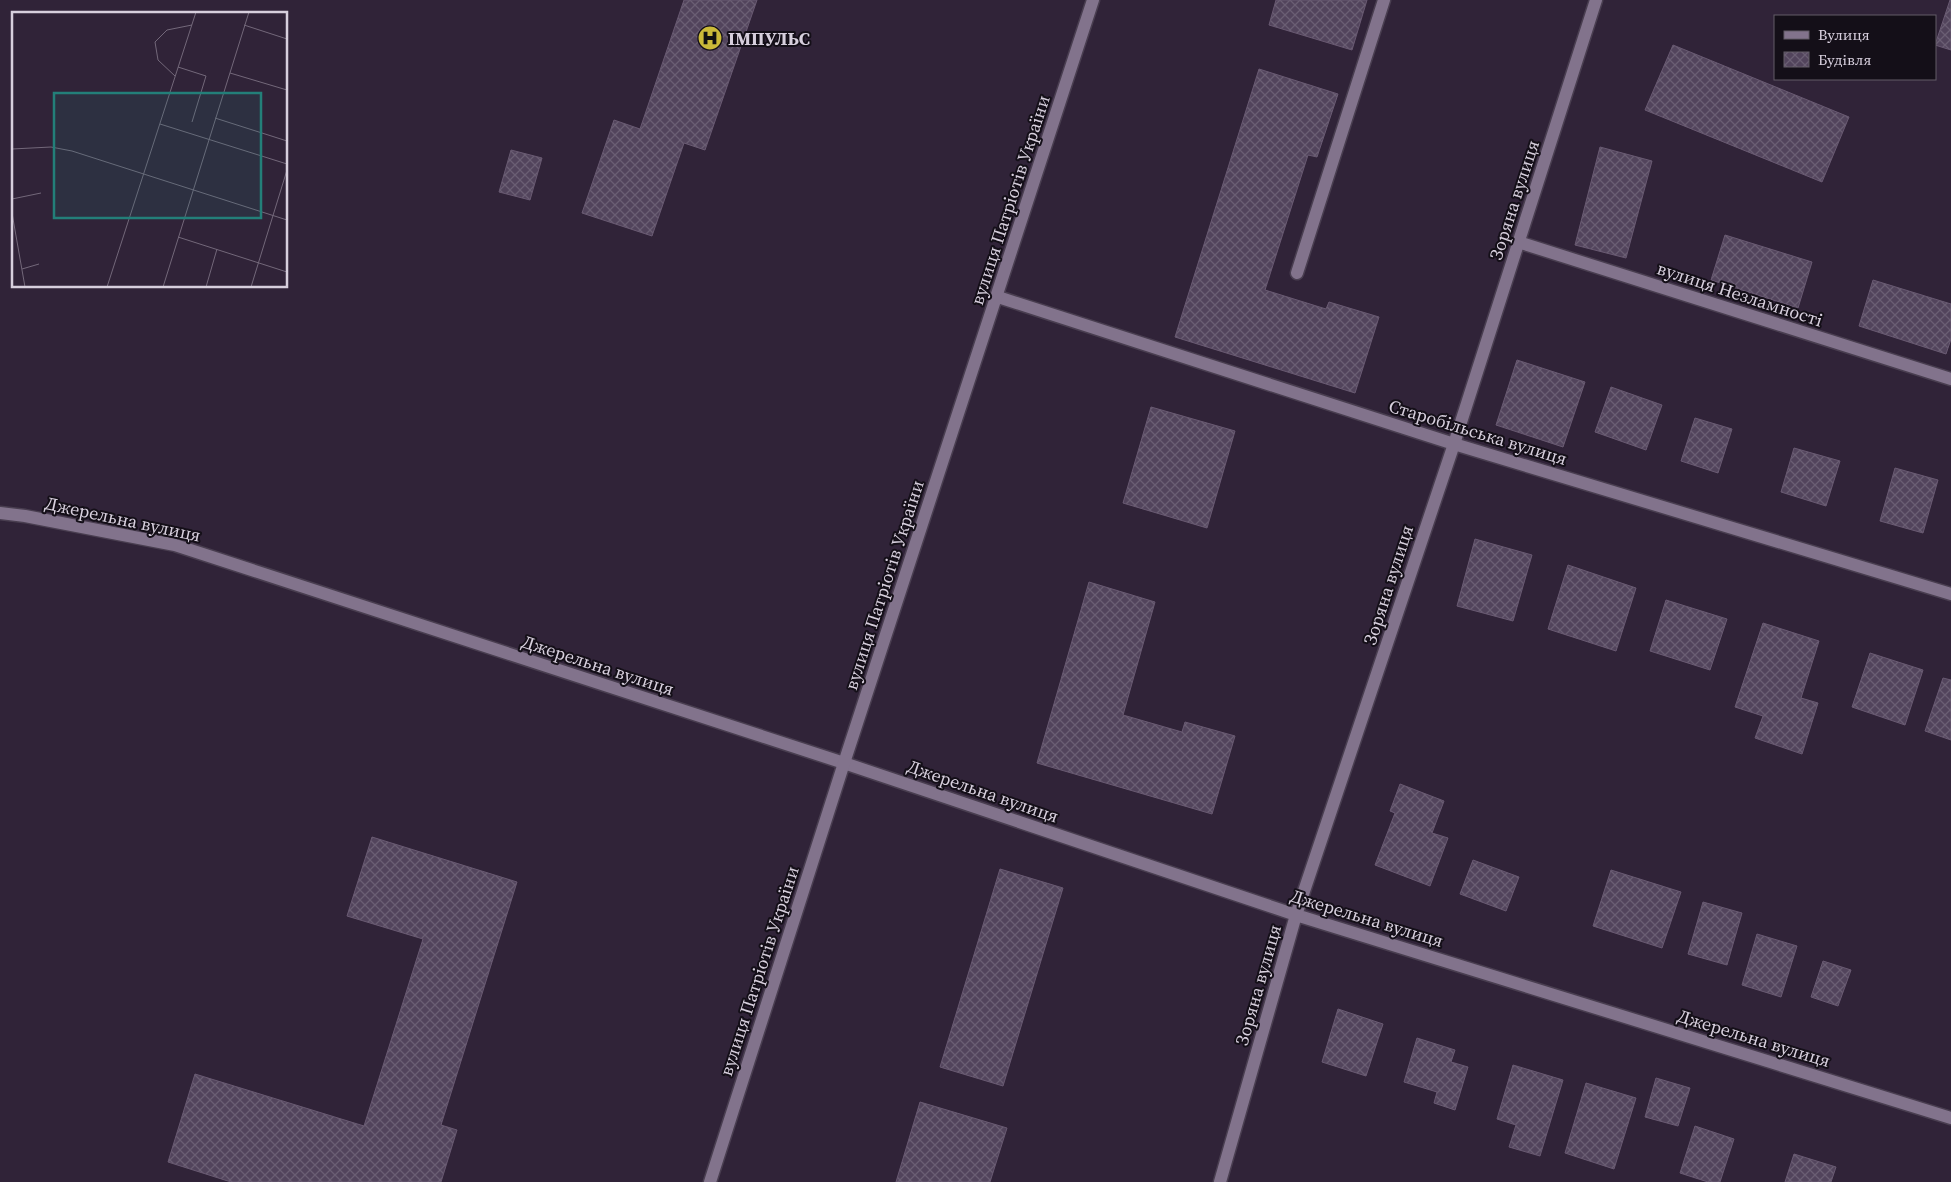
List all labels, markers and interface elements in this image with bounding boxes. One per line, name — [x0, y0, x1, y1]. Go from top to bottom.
inset map — [12, 12, 288, 288]
legend — [1774, 15, 1936, 80]
text: Вулиця — [1818, 24, 1870, 45]
hospital icon: ІМПУЛЬС — [697, 25, 723, 51]
place label: ІМПУЛЬС — [728, 26, 810, 51]
text: Будівля — [1818, 49, 1871, 70]
street label: вулиця Патріотів України — [964, 92, 1056, 308]
street label: Зоряна вулиця — [1483, 137, 1545, 263]
street label: вулиця Незламності — [1654, 255, 1826, 333]
street label: Старобільська вулиця — [1386, 393, 1570, 471]
street label: вулиця Патріотів України — [838, 477, 930, 693]
street label: Джерельна вулиця — [43, 490, 203, 548]
street label: Зоряна вулиця — [1357, 522, 1419, 648]
street label: Джерельна вулиця — [519, 629, 677, 701]
street label: Джерельна вулиця — [904, 753, 1062, 829]
street label: вулиця Патріотів України — [713, 863, 805, 1079]
street label: Джерельна вулиця — [1287, 883, 1447, 953]
street label: Зоряна вулиця — [1229, 922, 1287, 1048]
street label: Джерельна вулиця — [1674, 1003, 1834, 1073]

